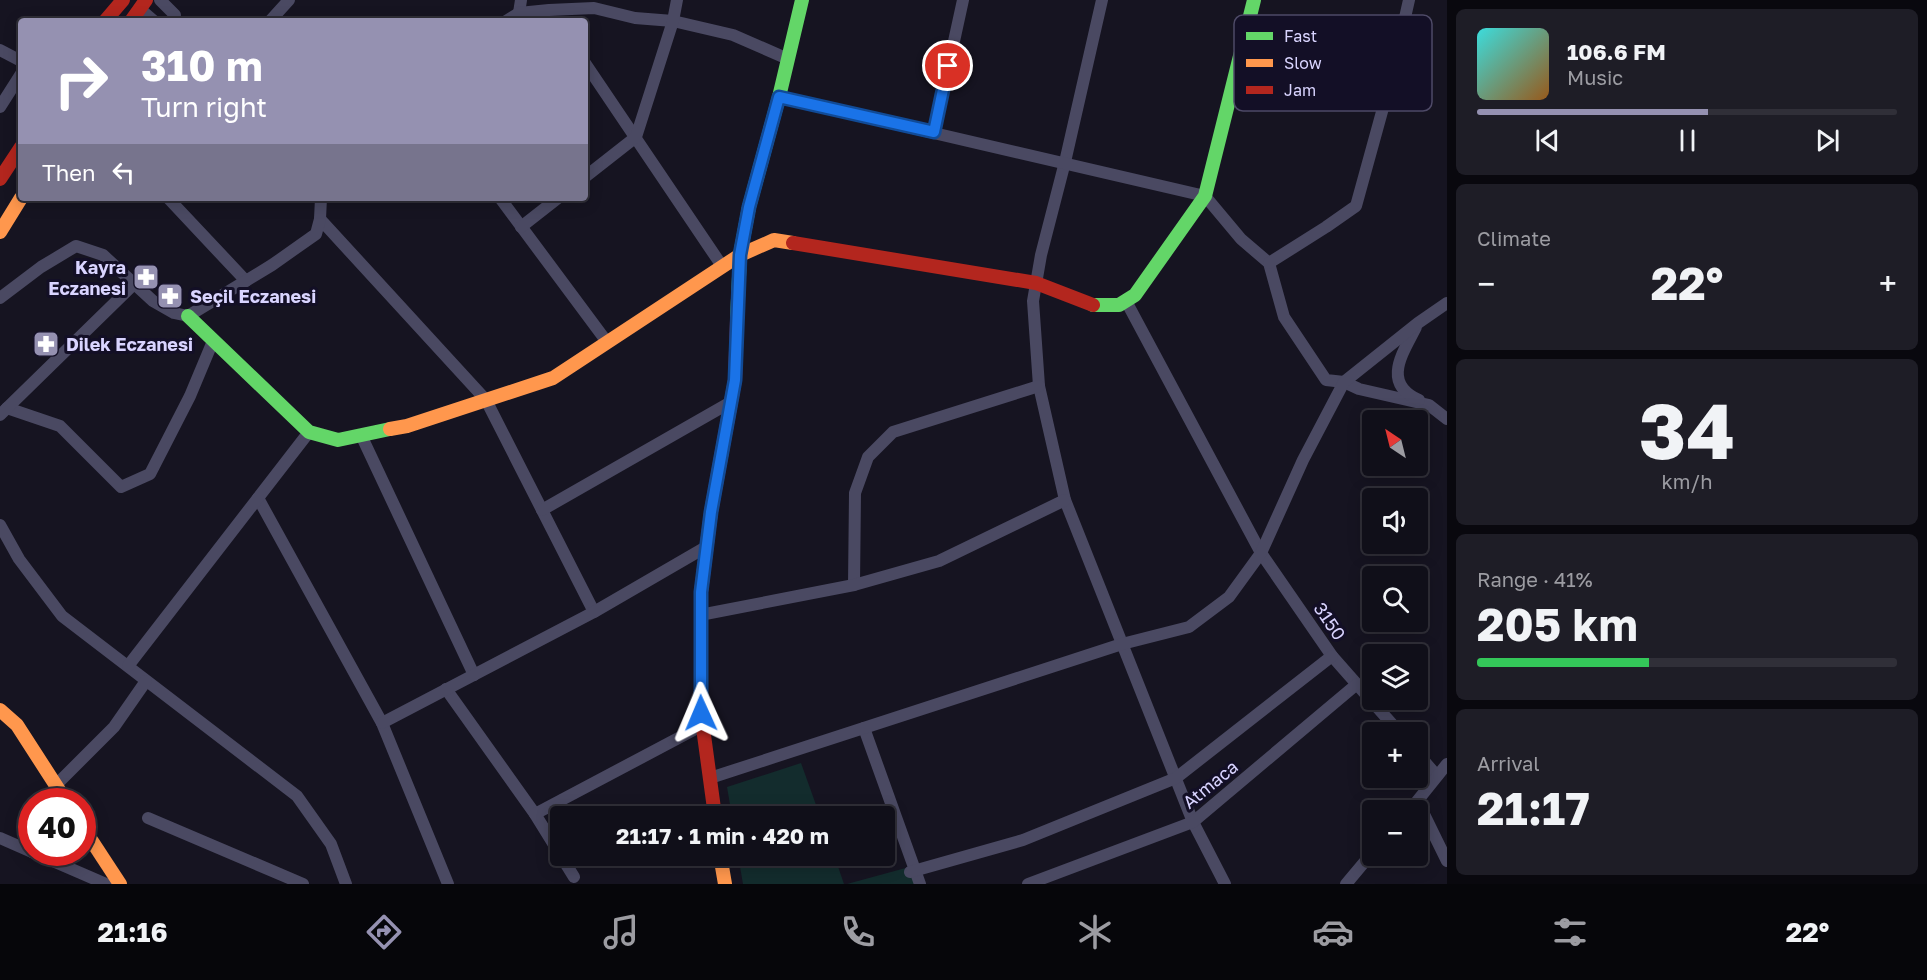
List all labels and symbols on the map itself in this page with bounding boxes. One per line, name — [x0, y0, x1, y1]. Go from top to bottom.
legend — [1234, 15, 1432, 111]
text: Fast — [1284, 26, 1317, 46]
pin — [922, 40, 973, 91]
text: Slow — [1284, 53, 1322, 73]
text: Jam — [1284, 80, 1316, 100]
place label: Kayra Eczanesi — [48, 256, 126, 299]
pharmacy icon: Kayra Eczanesi — [131, 262, 161, 292]
pharmacy icon: Seçil Eczanesi — [155, 281, 185, 311]
place label: Seçil Eczanesi — [190, 285, 316, 307]
pharmacy icon: Dilek Eczanesi — [31, 329, 61, 359]
place label: Dilek Eczanesi — [66, 333, 193, 355]
north arrow — [1362, 410, 1428, 476]
street label: 3150 — [1309, 598, 1351, 644]
position arrow — [669, 681, 733, 745]
street label: Atmaca — [1178, 755, 1242, 813]
speed limit sign: 40 — [18, 788, 96, 866]

